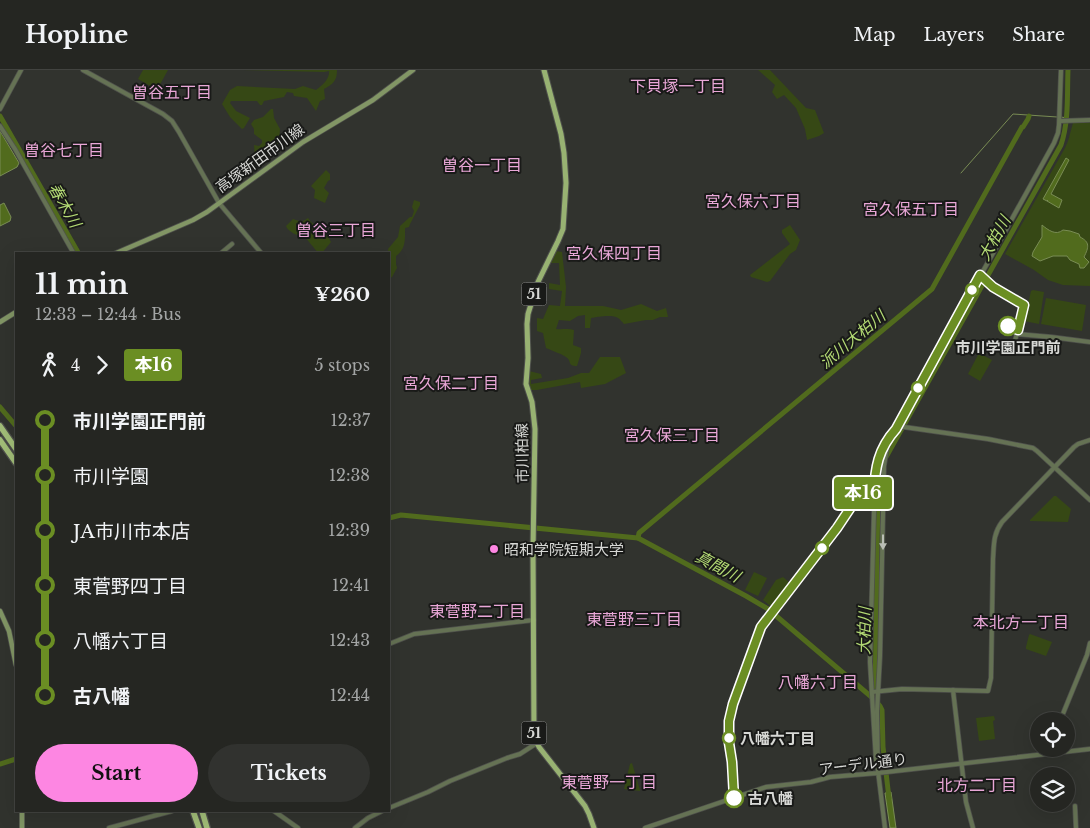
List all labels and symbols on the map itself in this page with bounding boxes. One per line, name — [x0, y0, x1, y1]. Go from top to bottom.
district label: 下貝塚一丁目 — [630, 76, 726, 96]
district label: 曽谷五丁目 — [132, 82, 212, 102]
street label: 高塚新田市川線 — [212, 119, 308, 197]
district label: 曽谷七丁目 — [24, 140, 104, 160]
district label: 曽谷一丁目 — [442, 155, 522, 175]
water label: 春木川 — [44, 179, 87, 233]
district label: 宮久保六丁目 — [705, 191, 801, 211]
district label: 宮久保五丁目 — [863, 199, 959, 219]
water label: 大柏川 — [974, 210, 1015, 264]
district label: 曽谷三丁目 — [296, 220, 376, 240]
district label: 宮久保四丁目 — [566, 243, 662, 263]
road number: 51 — [522, 282, 546, 305]
unlabelled marker — [965, 283, 979, 297]
water label: 派川大柏川 — [815, 304, 891, 372]
marker: 市川学園正門前 — [998, 316, 1018, 336]
place label: 市川学園正門前 — [955, 338, 1061, 357]
district label: 宮久保二丁目 — [403, 373, 499, 393]
unlabelled marker — [911, 381, 925, 395]
street label: 市川柏線 — [512, 423, 532, 483]
district label: 宮久保三丁目 — [624, 425, 720, 445]
line badge: 本16 — [834, 477, 892, 509]
one-way arrow — [879, 534, 887, 550]
place label: 昭和学院短期大学 — [504, 540, 624, 559]
unlabelled marker — [815, 541, 829, 555]
marker: 昭和学院短期大学 — [488, 543, 500, 555]
water label: 真間川 — [692, 546, 746, 587]
district label: 東菅野二丁目 — [429, 601, 525, 621]
water label: 大柏川 — [854, 605, 874, 655]
district label: 東菅野三丁目 — [586, 609, 682, 629]
district label: 本北方一丁目 — [973, 612, 1069, 632]
district label: 八幡六丁目 — [778, 672, 858, 692]
road number: 51 — [522, 721, 546, 744]
place label: 八幡六丁目 — [740, 729, 815, 748]
marker: 八幡六丁目 — [722, 731, 736, 745]
street label: アーデル通り — [818, 749, 908, 779]
district label: 東菅野一丁目 — [561, 772, 657, 792]
district label: 北方二丁目 — [937, 775, 1017, 795]
marker: 古八幡 — [724, 788, 744, 808]
place label: 古八幡 — [748, 789, 793, 808]

